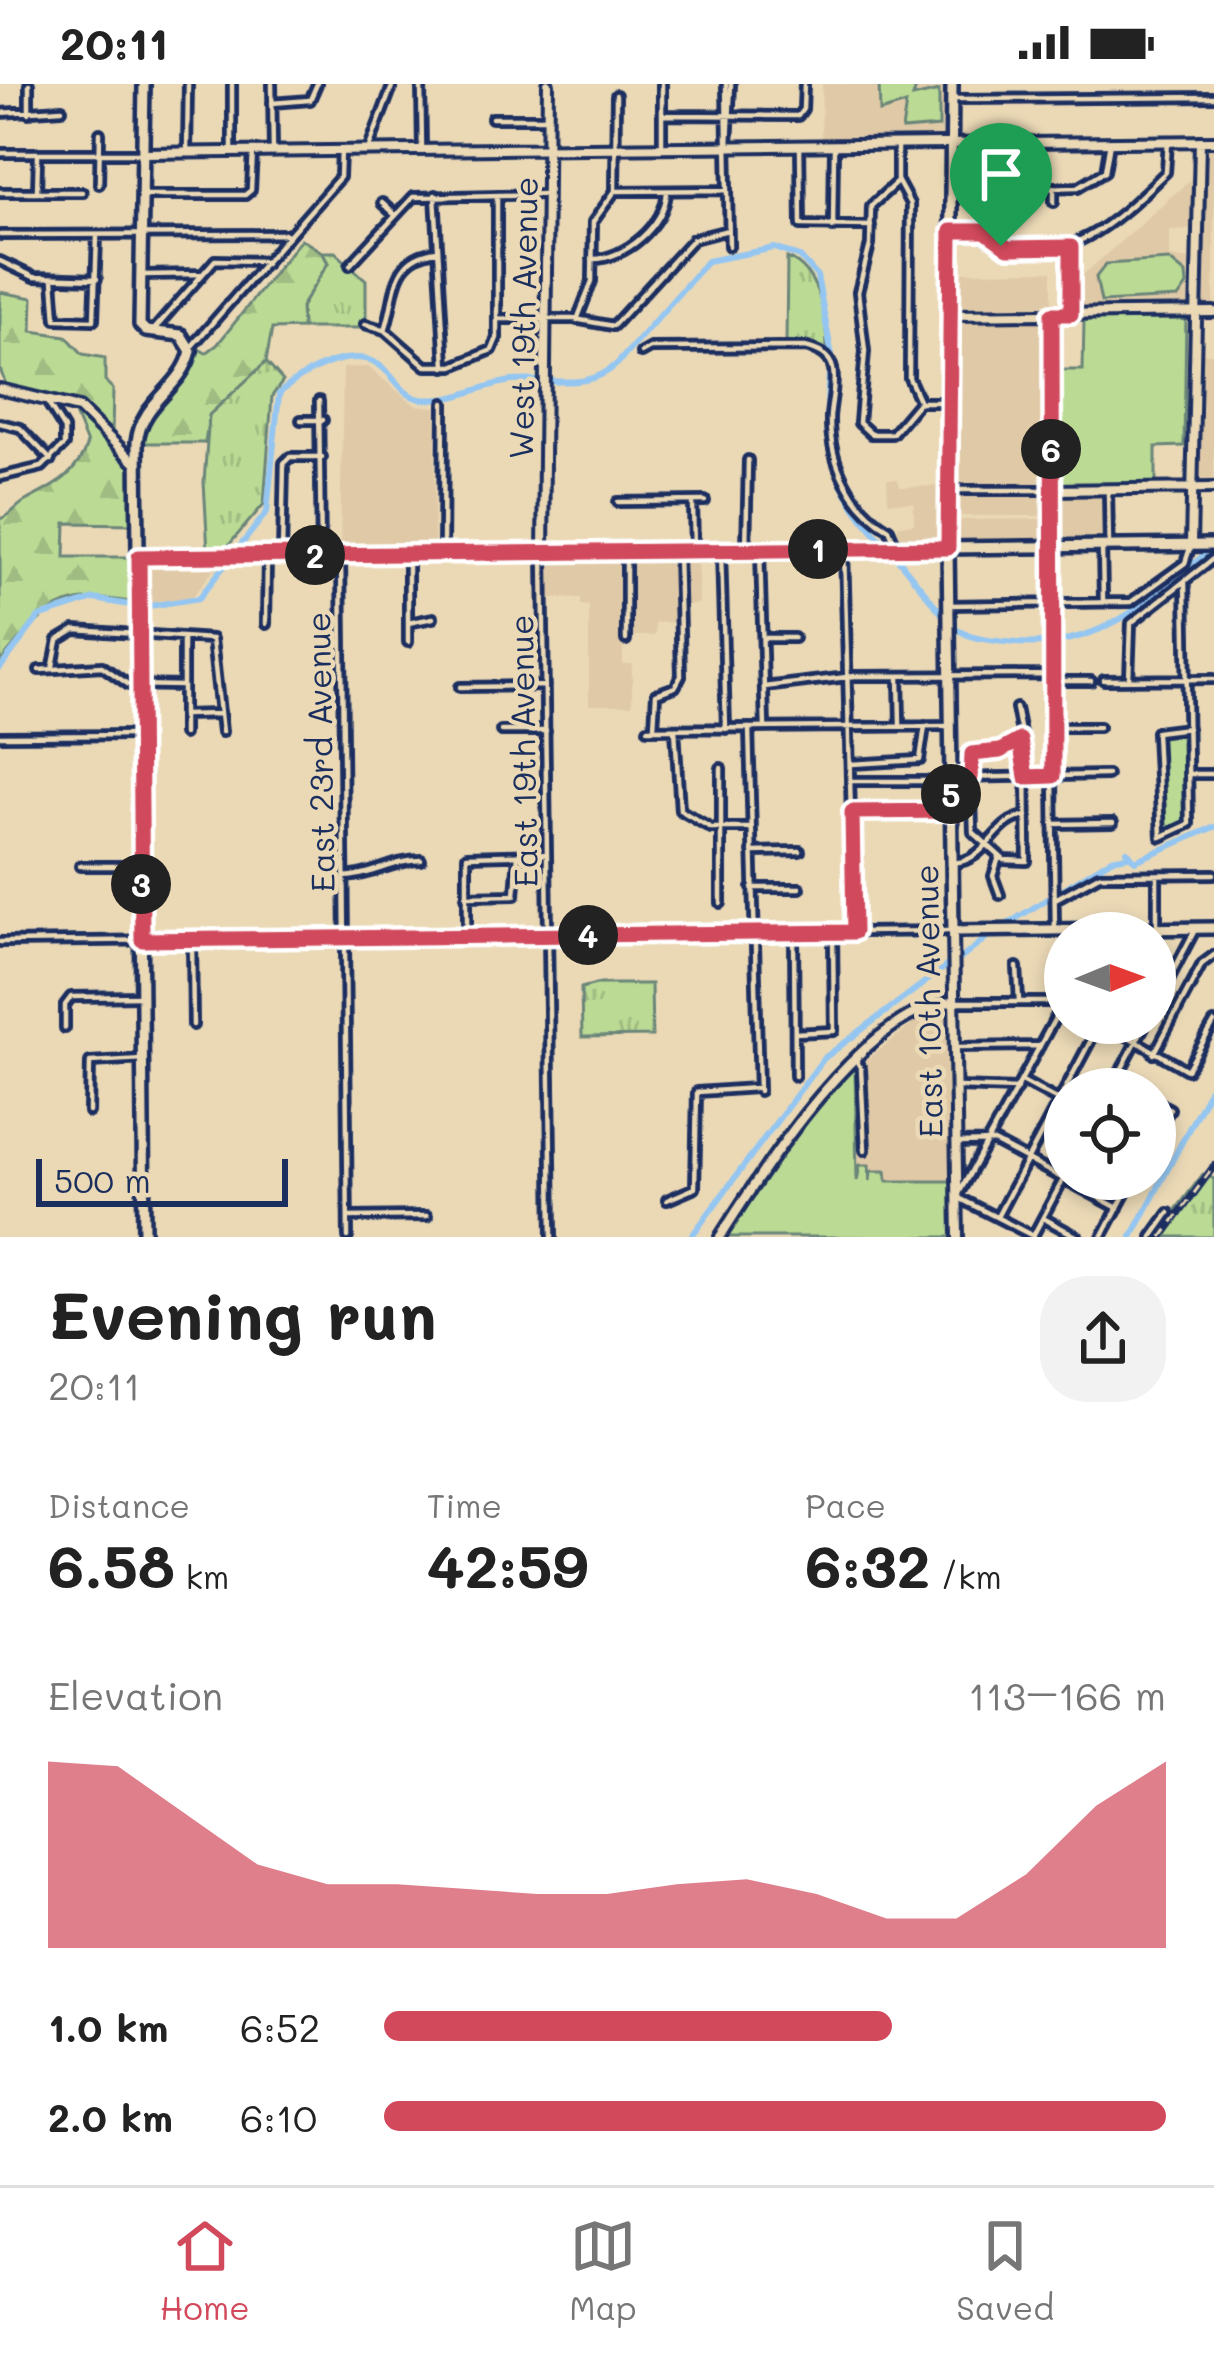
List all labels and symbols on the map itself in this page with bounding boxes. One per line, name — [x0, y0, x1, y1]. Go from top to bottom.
pin — [950, 123, 1052, 246]
street label: West 19th Avenue — [498, 176, 546, 460]
pin: 6 — [1021, 419, 1081, 479]
pin: 1 — [788, 519, 848, 579]
pin: 2 — [285, 525, 345, 585]
street label: East 23rd Avenue — [295, 611, 343, 893]
street label: East 19th Avenue — [498, 614, 546, 888]
pin: 5 — [921, 764, 981, 824]
pin: 3 — [111, 854, 171, 914]
street label: East 10th Avenue — [903, 864, 951, 1138]
pin: 4 — [558, 905, 618, 965]
north arrow — [1044, 912, 1176, 1044]
scale bar — [36, 1153, 288, 1206]

